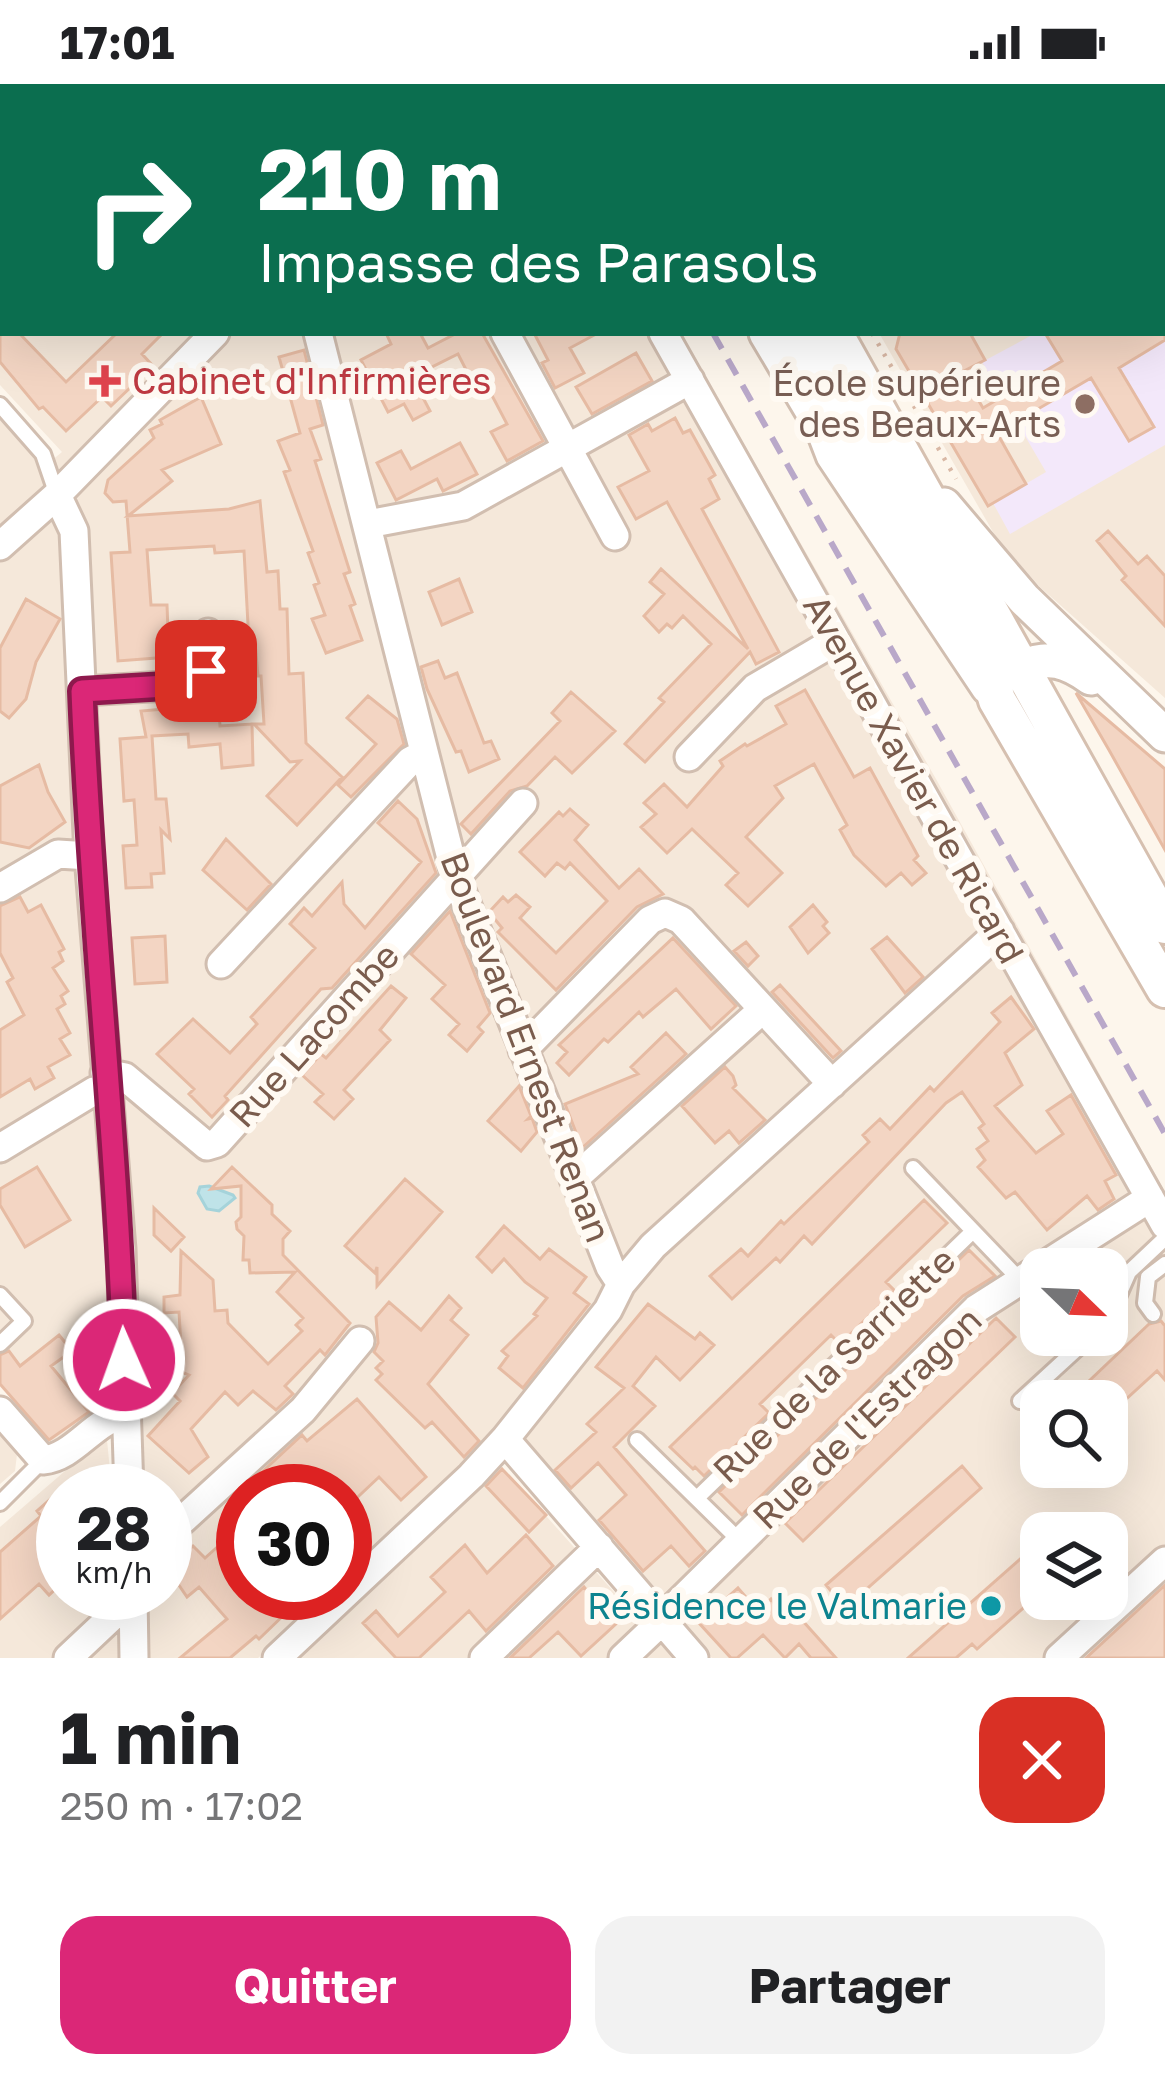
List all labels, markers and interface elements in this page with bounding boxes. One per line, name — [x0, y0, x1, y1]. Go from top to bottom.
text: 17:01 — [60, 15, 175, 69]
text: 210 m — [258, 128, 502, 228]
icon: right — [60, 132, 216, 288]
text: Impasse des Parasols — [258, 229, 818, 294]
place label: Cabinet d'Infirmières — [132, 359, 491, 402]
place label: École supérieure des Beaux-Arts — [772, 361, 1061, 445]
marker: Cabinet d'Infirmières — [89, 365, 121, 397]
marker: École supérieure des Beaux-Arts — [1072, 391, 1098, 417]
street label: Avenue Xavier de Ricard — [795, 587, 1034, 971]
pin — [155, 620, 257, 722]
icon: arrive — [173, 638, 239, 704]
street label: Boulevard Ernest Renan — [432, 846, 621, 1248]
street label: Rue Lacombe — [220, 934, 407, 1136]
street label: Rue de la Sarriette — [704, 1238, 964, 1491]
north arrow — [1020, 1248, 1128, 1356]
map controls — [1020, 1248, 1128, 1620]
position arrow — [61, 1297, 187, 1423]
street label: Rue de l'Estragon — [744, 1298, 990, 1538]
button: search — [1020, 1380, 1128, 1488]
speed limit sign: 30 — [216, 1464, 372, 1620]
text: 28 — [76, 1491, 151, 1563]
button: layers — [1020, 1512, 1128, 1620]
text: km/h — [76, 1554, 152, 1590]
place label: Résidence le Valmarie — [587, 1584, 967, 1627]
marker: Résidence le Valmarie — [978, 1593, 1004, 1619]
text: 1 min — [60, 1693, 241, 1780]
button: close — [979, 1697, 1105, 1823]
text: 250 m · 17:02 — [60, 1782, 303, 1829]
button: Quitter — [60, 1916, 571, 2054]
button: Partager — [595, 1916, 1105, 2054]

